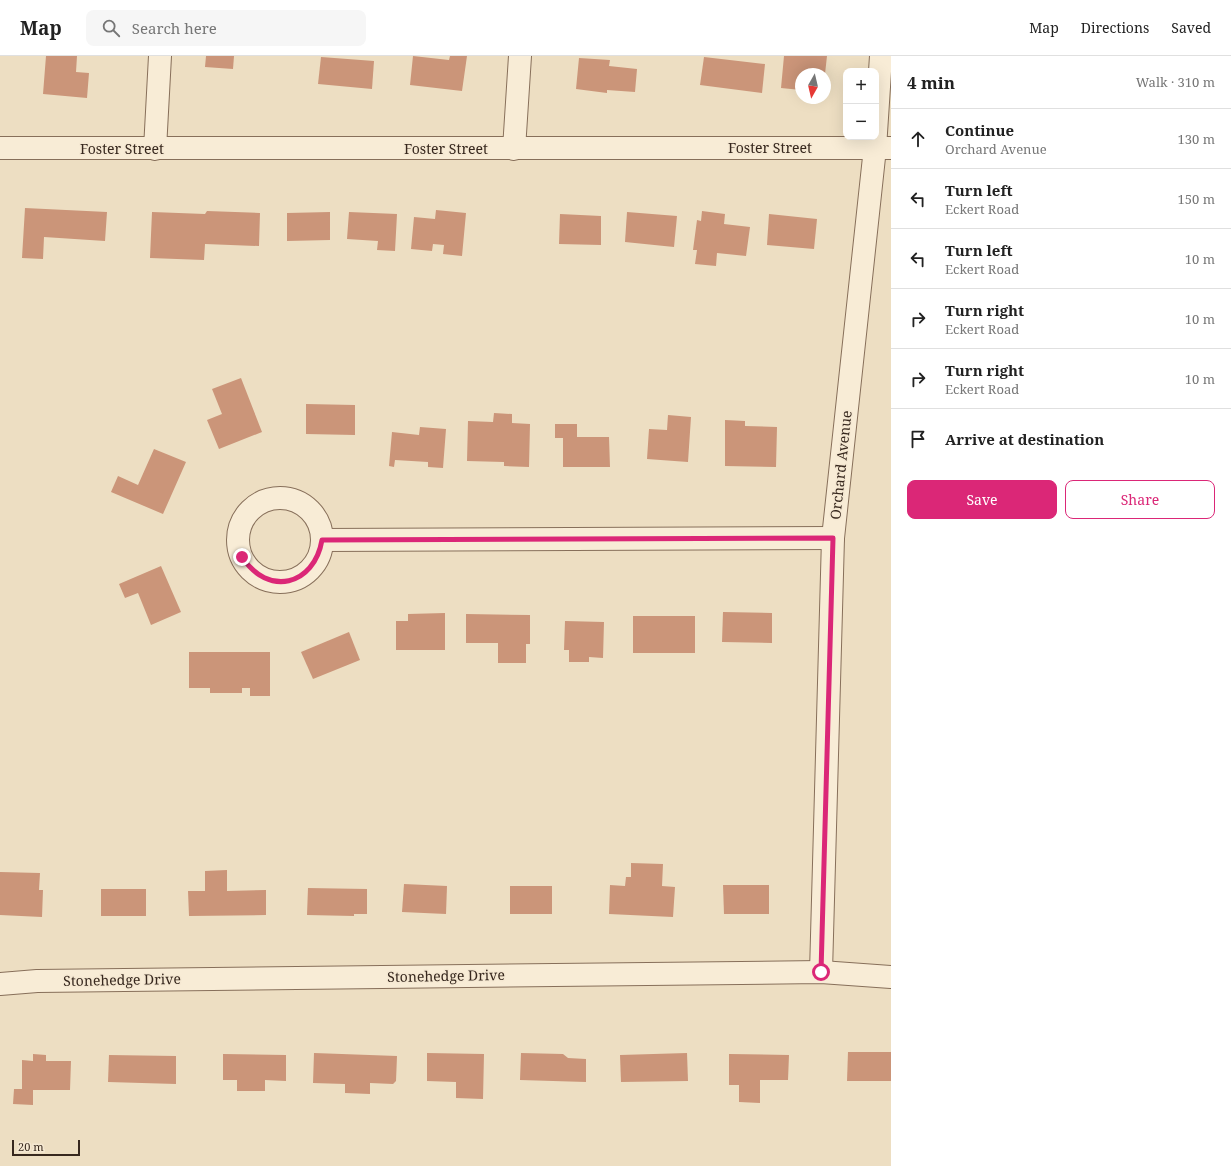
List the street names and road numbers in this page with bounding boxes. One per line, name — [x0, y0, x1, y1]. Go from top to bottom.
street label: Foster Street — [728, 138, 812, 157]
street label: Foster Street — [80, 139, 164, 158]
street label: Foster Street — [404, 139, 488, 158]
street label: Orchard Avenue — [825, 409, 856, 520]
street label: Stonehedge Drive — [387, 965, 505, 986]
street label: Stonehedge Drive — [63, 969, 181, 990]

